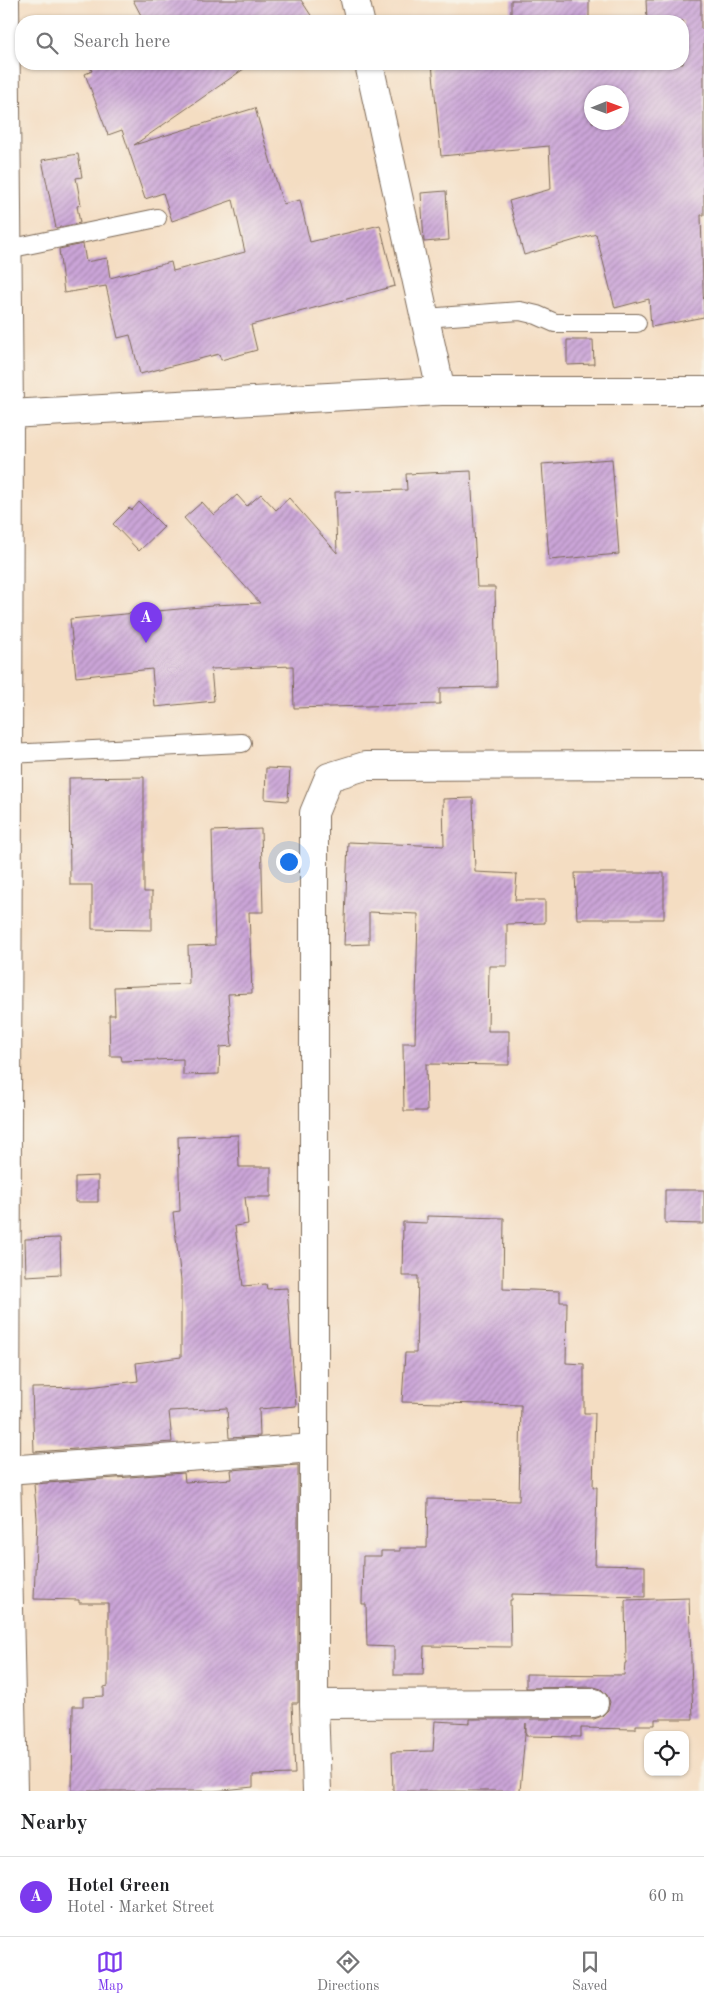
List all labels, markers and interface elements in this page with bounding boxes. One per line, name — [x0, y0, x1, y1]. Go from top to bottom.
search box — [15, 15, 689, 70]
icon: search — [33, 29, 61, 57]
text: Search here — [73, 33, 170, 52]
north arrow — [584, 85, 629, 130]
pin: A — [130, 602, 162, 643]
your location — [276, 849, 302, 875]
map controls — [644, 1731, 689, 1776]
button: locate — [644, 1731, 689, 1776]
text: Nearby — [20, 1813, 88, 1834]
text: Hotel Green — [67, 1877, 170, 1896]
text: A — [30, 1889, 42, 1905]
text: 60 m — [648, 1889, 684, 1905]
text: Hotel · Market Street — [67, 1900, 214, 1916]
tab: Map — [96, 1948, 124, 1995]
tab: Directions — [317, 1948, 379, 1995]
tab: Saved — [572, 1948, 608, 1995]

